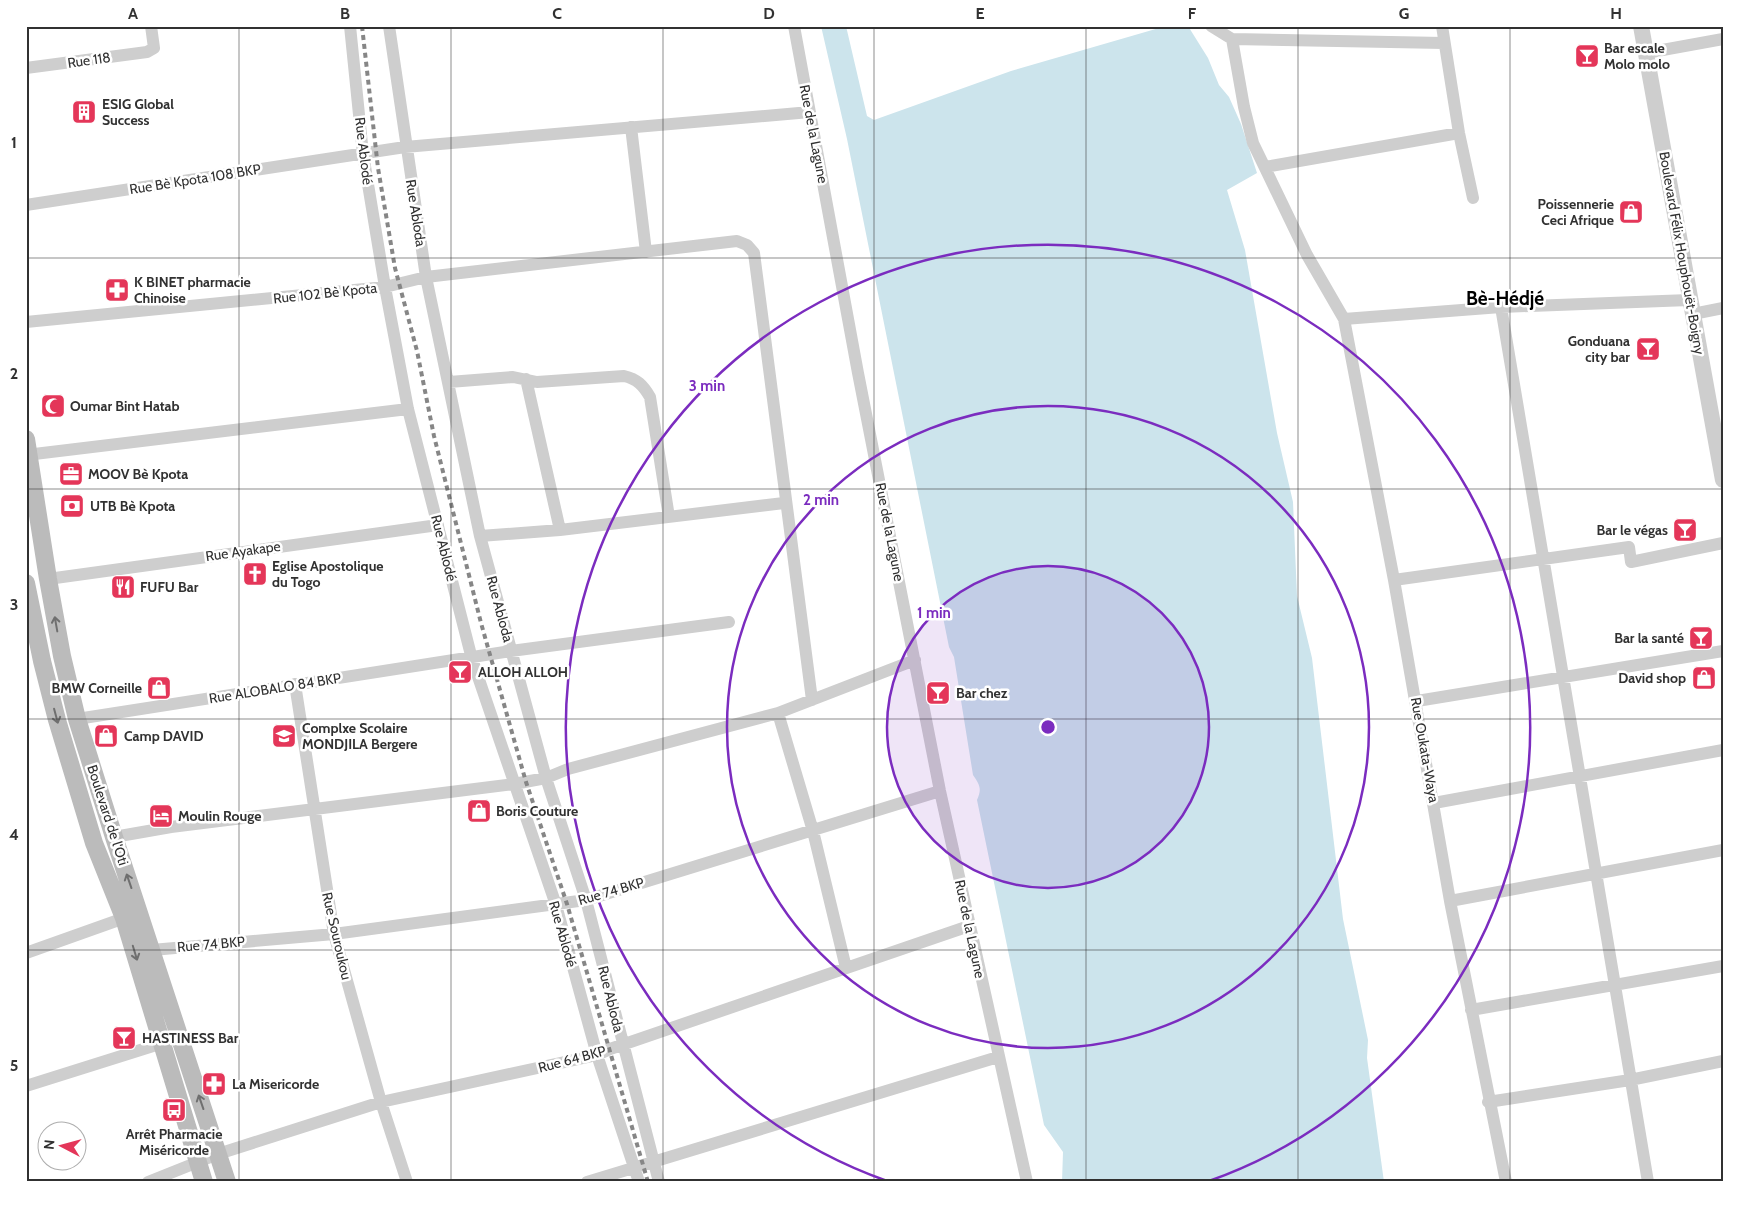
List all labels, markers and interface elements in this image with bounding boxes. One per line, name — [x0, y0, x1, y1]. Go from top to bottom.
text: A — [128, 4, 138, 23]
text: B — [340, 4, 350, 23]
text: C — [552, 4, 562, 23]
text: D — [763, 4, 775, 23]
text: E — [975, 4, 985, 23]
text: F — [1188, 4, 1197, 23]
text: G — [1399, 4, 1409, 23]
text: H — [1610, 4, 1622, 23]
place label: Bar escale Molo molo — [1604, 39, 1670, 73]
bar icon: Bar escale Molo molo — [1574, 43, 1600, 69]
street label: Rue 118 — [66, 48, 112, 72]
street label: Rue de la Lagune — [796, 83, 832, 185]
place label: ESIG Global Success — [102, 95, 174, 129]
building icon: ESIG Global Success — [71, 99, 97, 125]
street label: Rue Ablodé — [351, 116, 377, 186]
text: 1 — [11, 133, 17, 152]
street label: Boulevard Félix Houphouët-Boigny — [1655, 150, 1709, 356]
street label: Rue Bè Kpota 108 BKP — [128, 160, 262, 198]
street label: Rue Abloda — [402, 178, 430, 248]
place label: Poissennerie Ceci Afrique — [1538, 195, 1614, 229]
shop icon: Poissennerie Ceci Afrique — [1618, 199, 1644, 225]
place label: K BINET pharmacie Chinoise — [134, 273, 251, 307]
pharmacy icon: K BINET pharmacie Chinoise — [104, 277, 130, 303]
street label: Rue 102 Bè Kpota — [272, 279, 378, 307]
district label: Bè-Hédjé — [1466, 287, 1544, 310]
place label: Gonduana city bar — [1568, 332, 1630, 366]
bar icon: Gonduana city bar — [1635, 336, 1661, 362]
text: 2 — [10, 364, 18, 383]
text: 3 min — [689, 377, 725, 395]
mosque icon: Oumar Bint Hatab — [40, 393, 66, 419]
place label: Oumar Bint Hatab — [70, 397, 180, 415]
office icon: MOOV Bè Kpota — [58, 461, 84, 487]
place label: MOOV Bè Kpota — [88, 465, 188, 483]
street label: Rue de la Lagune — [872, 481, 908, 583]
text: 2 min — [803, 491, 839, 509]
bank icon: UTB Bè Kpota — [59, 493, 85, 519]
place label: UTB Bè Kpota — [90, 497, 175, 515]
street label: Rue Ablodé — [427, 513, 461, 583]
bar icon: Bar le végas — [1672, 517, 1698, 543]
place label: Bar le végas — [1597, 521, 1668, 539]
street label: Rue Ayakape — [204, 537, 282, 565]
place label: Eglise Apostolique du Togo — [272, 557, 384, 591]
church icon: Eglise Apostolique du Togo — [242, 561, 268, 587]
restaurant icon: FUFU Bar — [110, 574, 136, 600]
street label: Rue Abloda — [483, 574, 518, 644]
place label: FUFU Bar — [140, 578, 199, 596]
text: 3 — [10, 595, 18, 614]
text: 1 min — [917, 604, 951, 622]
one-way arrow — [51, 616, 61, 632]
bar icon: Bar la santé — [1688, 625, 1714, 651]
place label: Bar la santé — [1614, 629, 1684, 647]
bar icon: ALLOH ALLOH — [447, 659, 473, 685]
place label: ALLOH ALLOH — [478, 663, 568, 681]
shop icon: David shop — [1691, 665, 1717, 691]
street label: Rue ALOBALO 84 BKP — [208, 669, 342, 707]
place label: David shop — [1618, 669, 1686, 687]
shop icon: BMW Corneille — [146, 675, 172, 701]
place label: BMW Corneille — [51, 679, 142, 697]
bar icon: Bar chez — [925, 680, 951, 706]
place label: Bar chez — [956, 684, 1008, 702]
street label: Rue Oukata-Waya — [1407, 696, 1443, 804]
one-way arrow — [52, 708, 62, 724]
centre of rings — [1039, 718, 1057, 736]
place label: Complxe Scolaire MONDJILA Bergere — [302, 719, 417, 753]
shop icon: Camp DAVID — [93, 723, 119, 749]
school or university icon: Complxe Scolaire MONDJILA Bergere — [271, 723, 297, 749]
place label: Camp DAVID — [124, 727, 204, 745]
street label: Boulevard de l'Oti — [83, 762, 133, 868]
shop icon: Boris Couture — [466, 798, 492, 824]
place label: Boris Couture — [496, 802, 578, 820]
hotel icon: Moulin Rouge — [148, 803, 174, 829]
place label: Moulin Rouge — [178, 807, 261, 825]
text: 4 — [9, 825, 19, 844]
street label: Rue 74 BKP — [576, 873, 646, 909]
one-way arrow — [123, 874, 133, 890]
street label: Rue de la Lagune — [951, 878, 989, 980]
street label: Rue Souroukou — [318, 890, 356, 982]
street label: Rue Ablodé — [545, 899, 581, 969]
street label: Rue 74 BKP — [176, 932, 246, 956]
one-way arrow — [130, 945, 140, 961]
street label: Rue Abloda — [594, 964, 628, 1034]
bar icon: HASTINESS Bar — [111, 1025, 137, 1051]
place label: HASTINESS Bar — [142, 1029, 239, 1047]
street label: Rue 64 BKP — [536, 1041, 608, 1077]
text: 5 — [10, 1056, 18, 1075]
pharmacy icon: La Misericorde — [201, 1071, 227, 1097]
place label: La Misericorde — [232, 1075, 319, 1093]
one-way arrow — [196, 1095, 205, 1110]
bus stop icon: Arrêt Pharmacie Miséricorde — [161, 1097, 187, 1123]
north arrow — [38, 1120, 88, 1170]
place label: Arrêt Pharmacie Miséricorde — [126, 1125, 222, 1159]
text: N — [40, 1139, 59, 1151]

